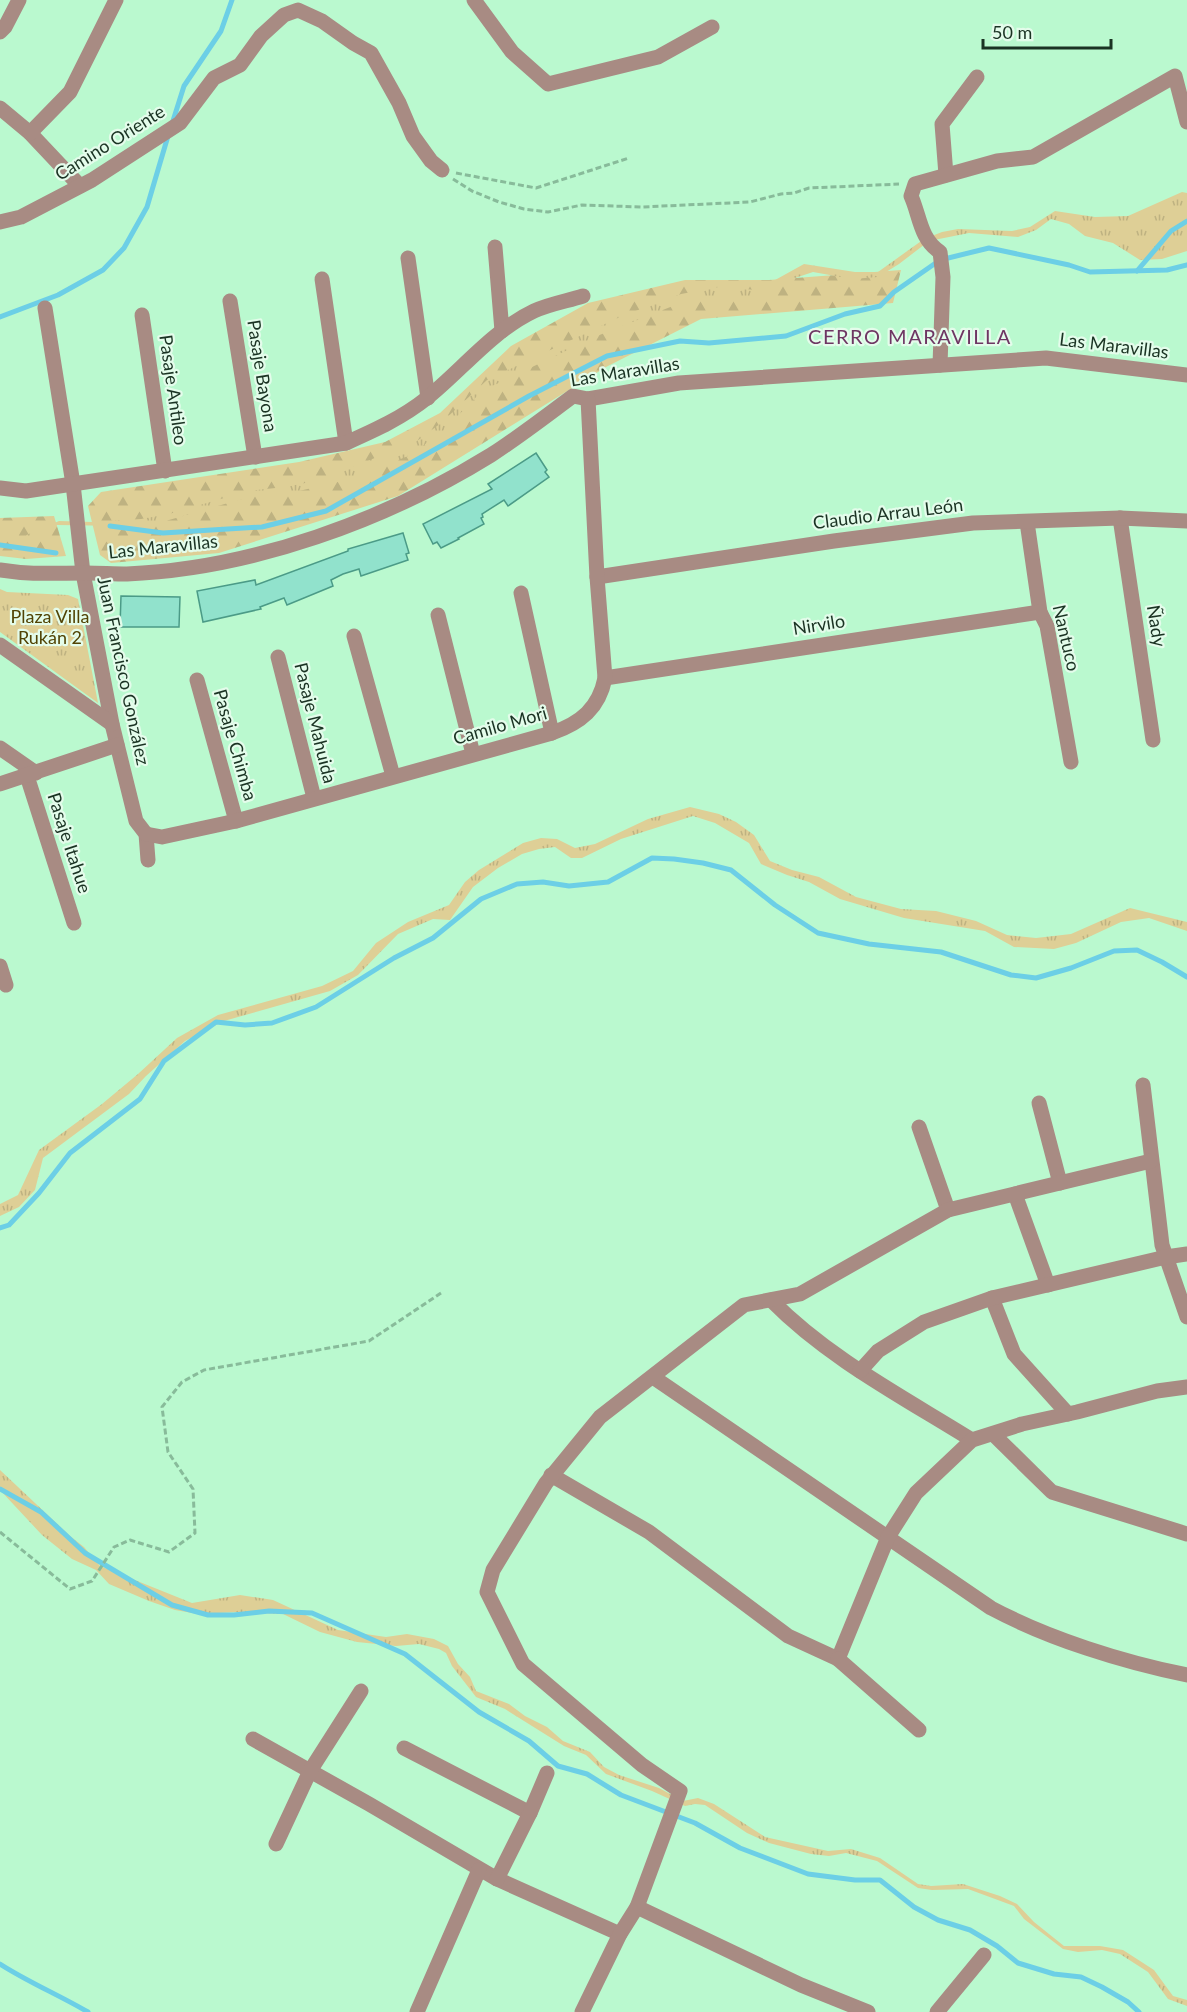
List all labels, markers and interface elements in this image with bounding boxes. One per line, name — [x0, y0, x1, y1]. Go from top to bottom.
scale bar — [983, 12, 1110, 50]
text: 50 m — [992, 21, 1032, 43]
street label: Camino Oriente — [50, 100, 168, 185]
street label: Pasaje Bayona — [243, 318, 283, 433]
district label: CERRO MARAVILLA — [808, 324, 1012, 348]
street label: Las Maravillas — [1058, 327, 1170, 363]
street label: Pasaje Antileo — [155, 333, 193, 446]
street label: Las Maravillas — [569, 352, 681, 390]
street label: Claudio Arrau León — [812, 493, 964, 533]
street label: Las Maravillas — [107, 529, 219, 563]
street label: Juan Francisco González — [93, 575, 155, 767]
street label: Nantuco — [1049, 602, 1085, 673]
street label: Ñady — [1143, 603, 1171, 649]
park label: Plaza Villa Rukán 2 — [11, 605, 89, 648]
street label: Nirvilo — [791, 609, 847, 639]
street label: Pasaje Mahuida — [290, 660, 342, 785]
street label: Pasaje Chimba — [210, 686, 262, 803]
street label: Camilo Mori — [450, 701, 549, 749]
street label: Pasaje Itahue — [43, 790, 97, 896]

